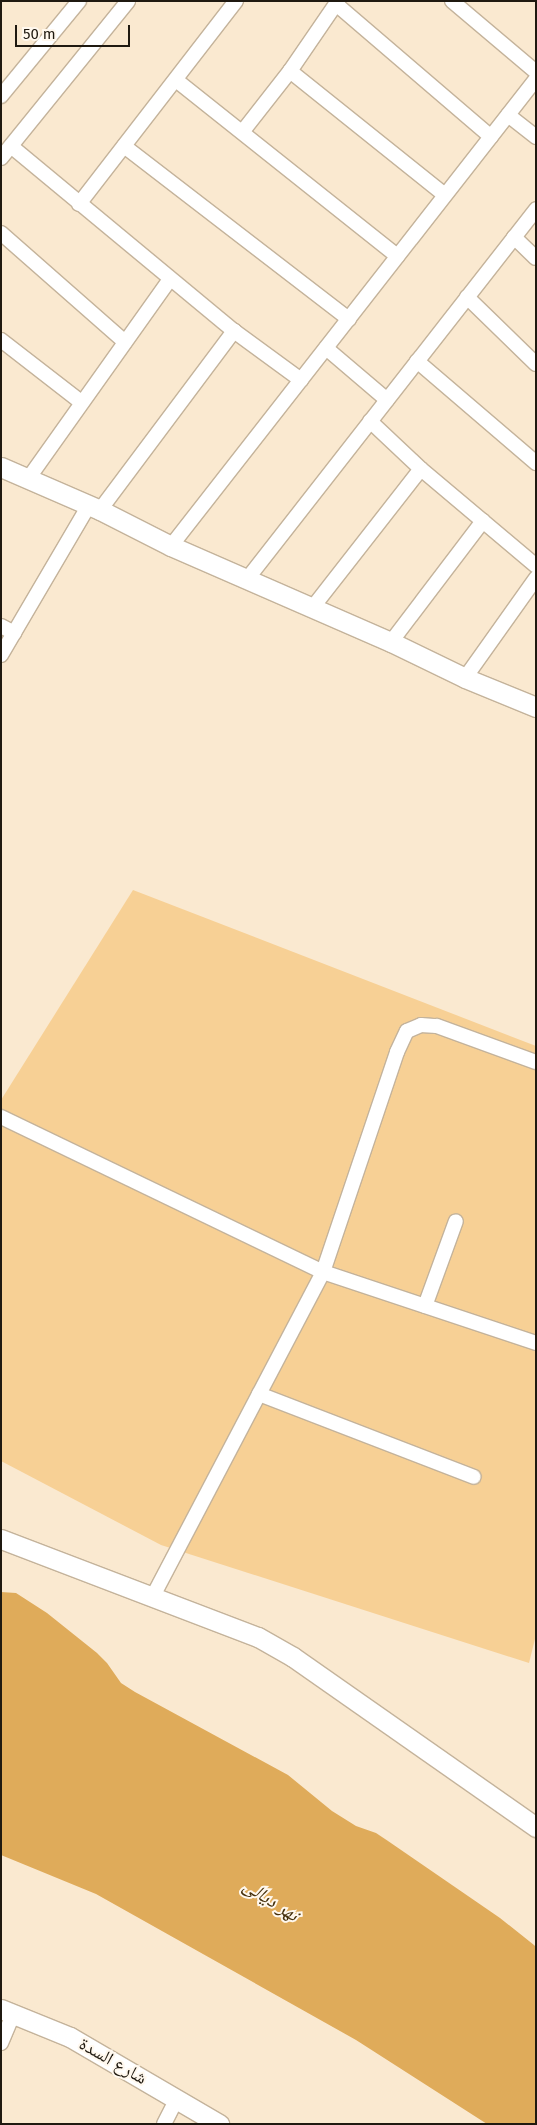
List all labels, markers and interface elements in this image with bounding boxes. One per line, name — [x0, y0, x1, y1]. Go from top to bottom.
scale bar — [18, 15, 132, 47]
text: 50 m — [23, 25, 56, 43]
water label: نهر ديالى — [239, 1874, 303, 1926]
street label: شارع السدة — [75, 2033, 151, 2089]

